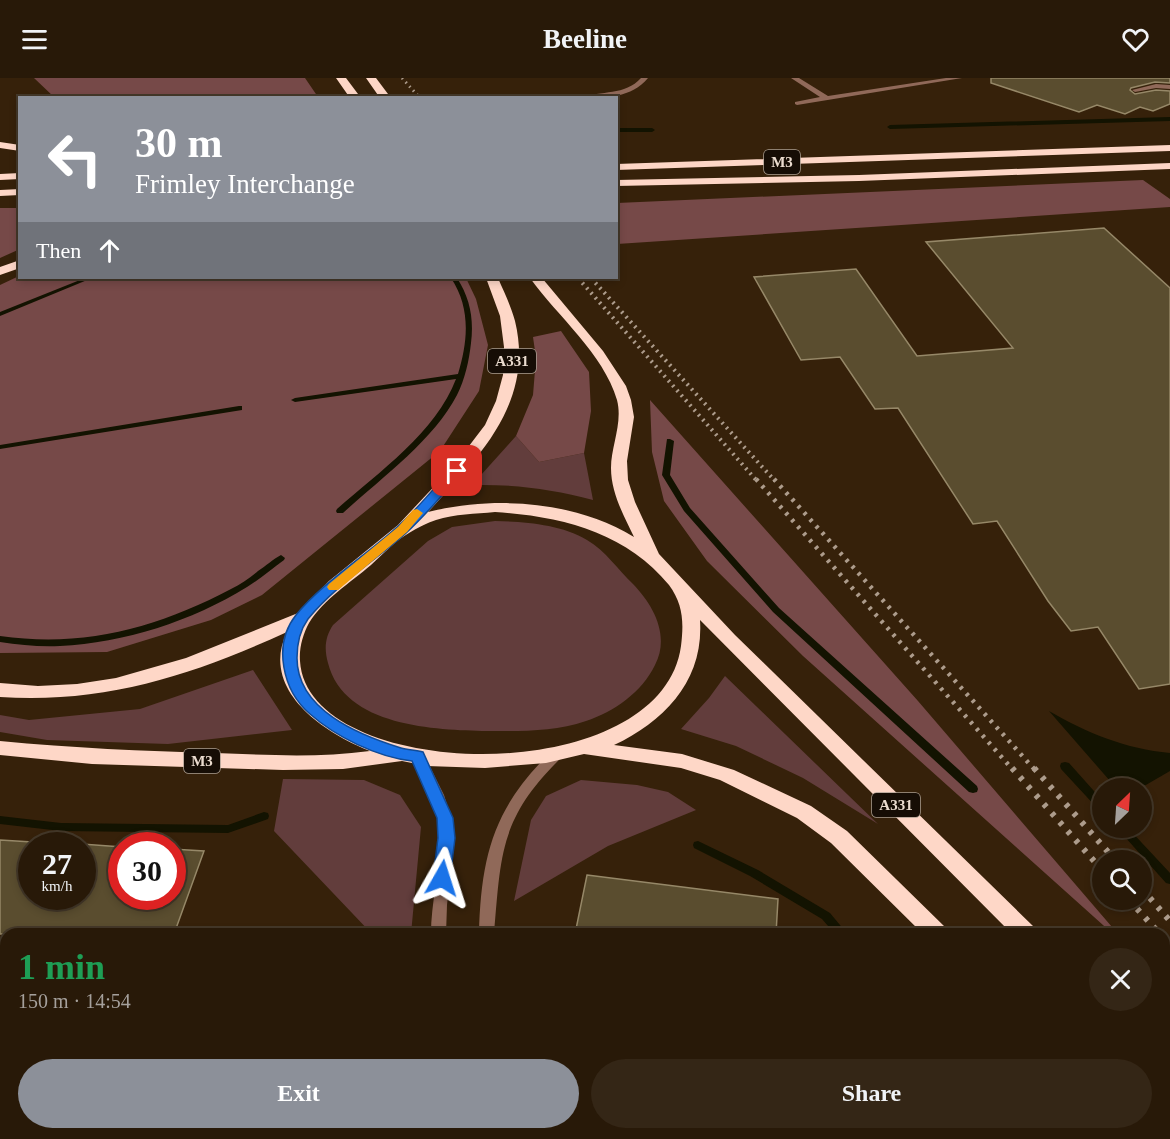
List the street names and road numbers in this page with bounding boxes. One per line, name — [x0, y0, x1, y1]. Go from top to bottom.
road number: M3 — [764, 150, 800, 174]
road number: A331 — [488, 349, 536, 373]
road number: M3 — [184, 749, 220, 773]
road number: A331 — [872, 793, 920, 817]

